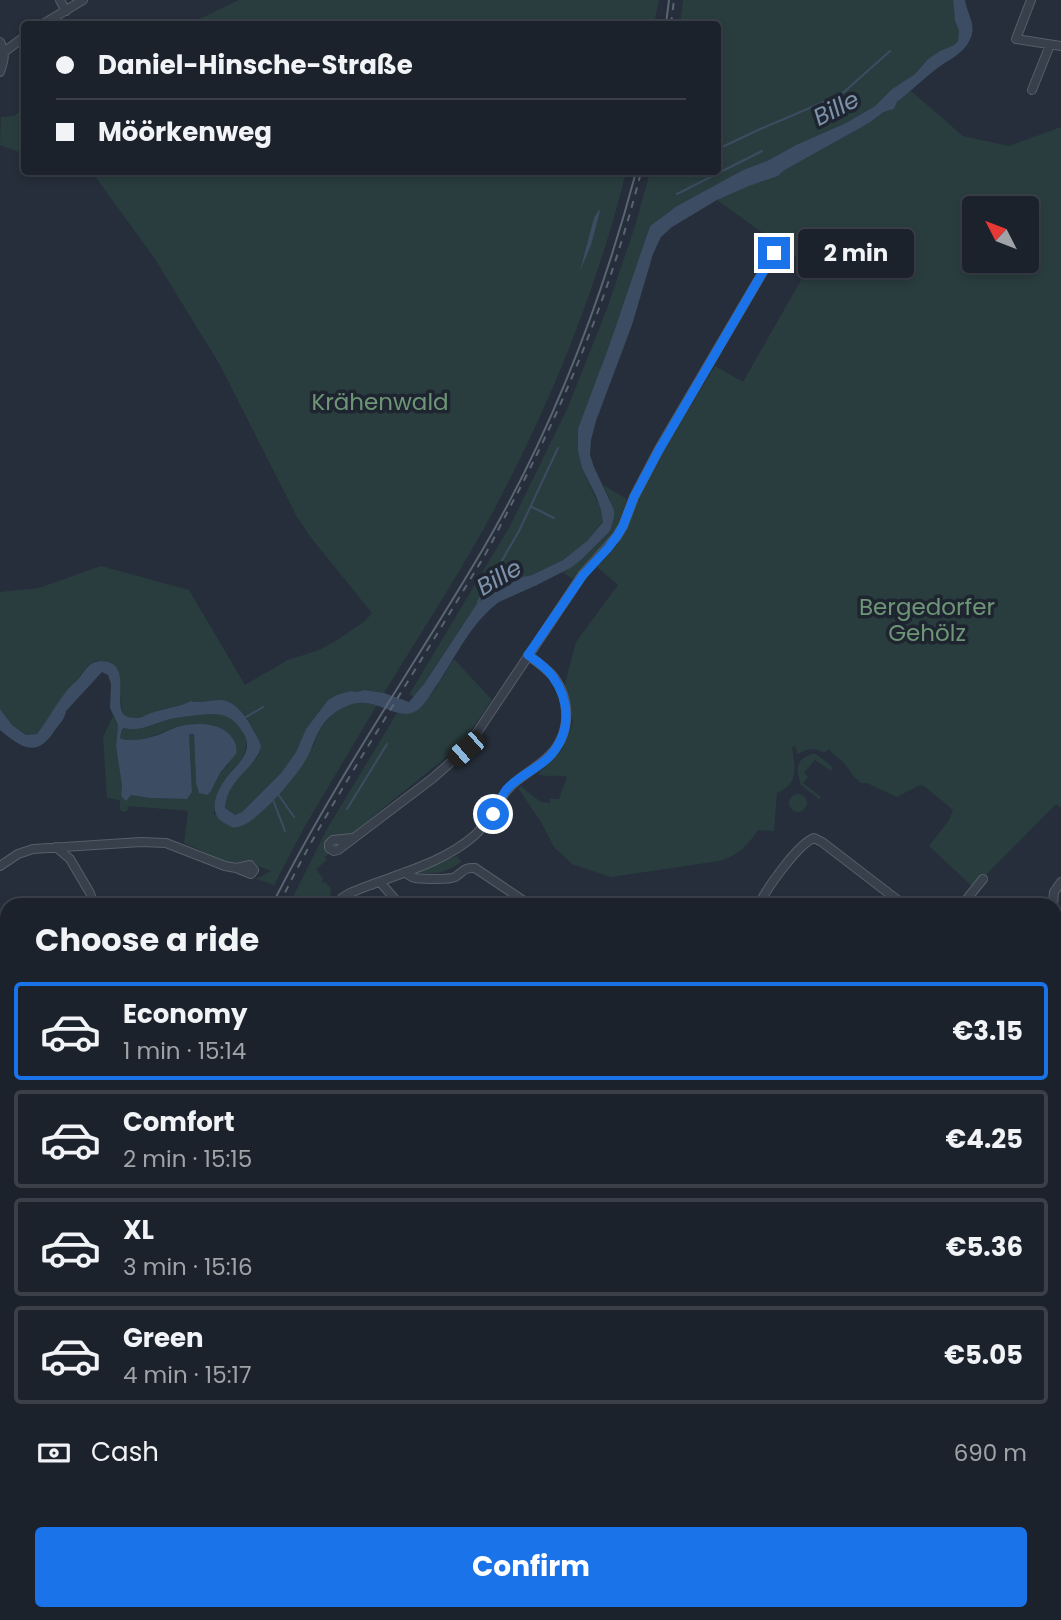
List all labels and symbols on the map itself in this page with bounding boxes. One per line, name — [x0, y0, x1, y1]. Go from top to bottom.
water label: Bille — [807, 83, 865, 133]
north arrow — [962, 196, 1040, 273]
callout: 2 min — [798, 229, 914, 278]
route end — [758, 237, 790, 269]
park label: Krähenwald — [311, 386, 449, 418]
water label: Bille — [470, 551, 528, 603]
park label: Bergedorfer Gehölz — [859, 591, 995, 649]
car — [444, 727, 489, 771]
route start — [477, 798, 509, 830]

